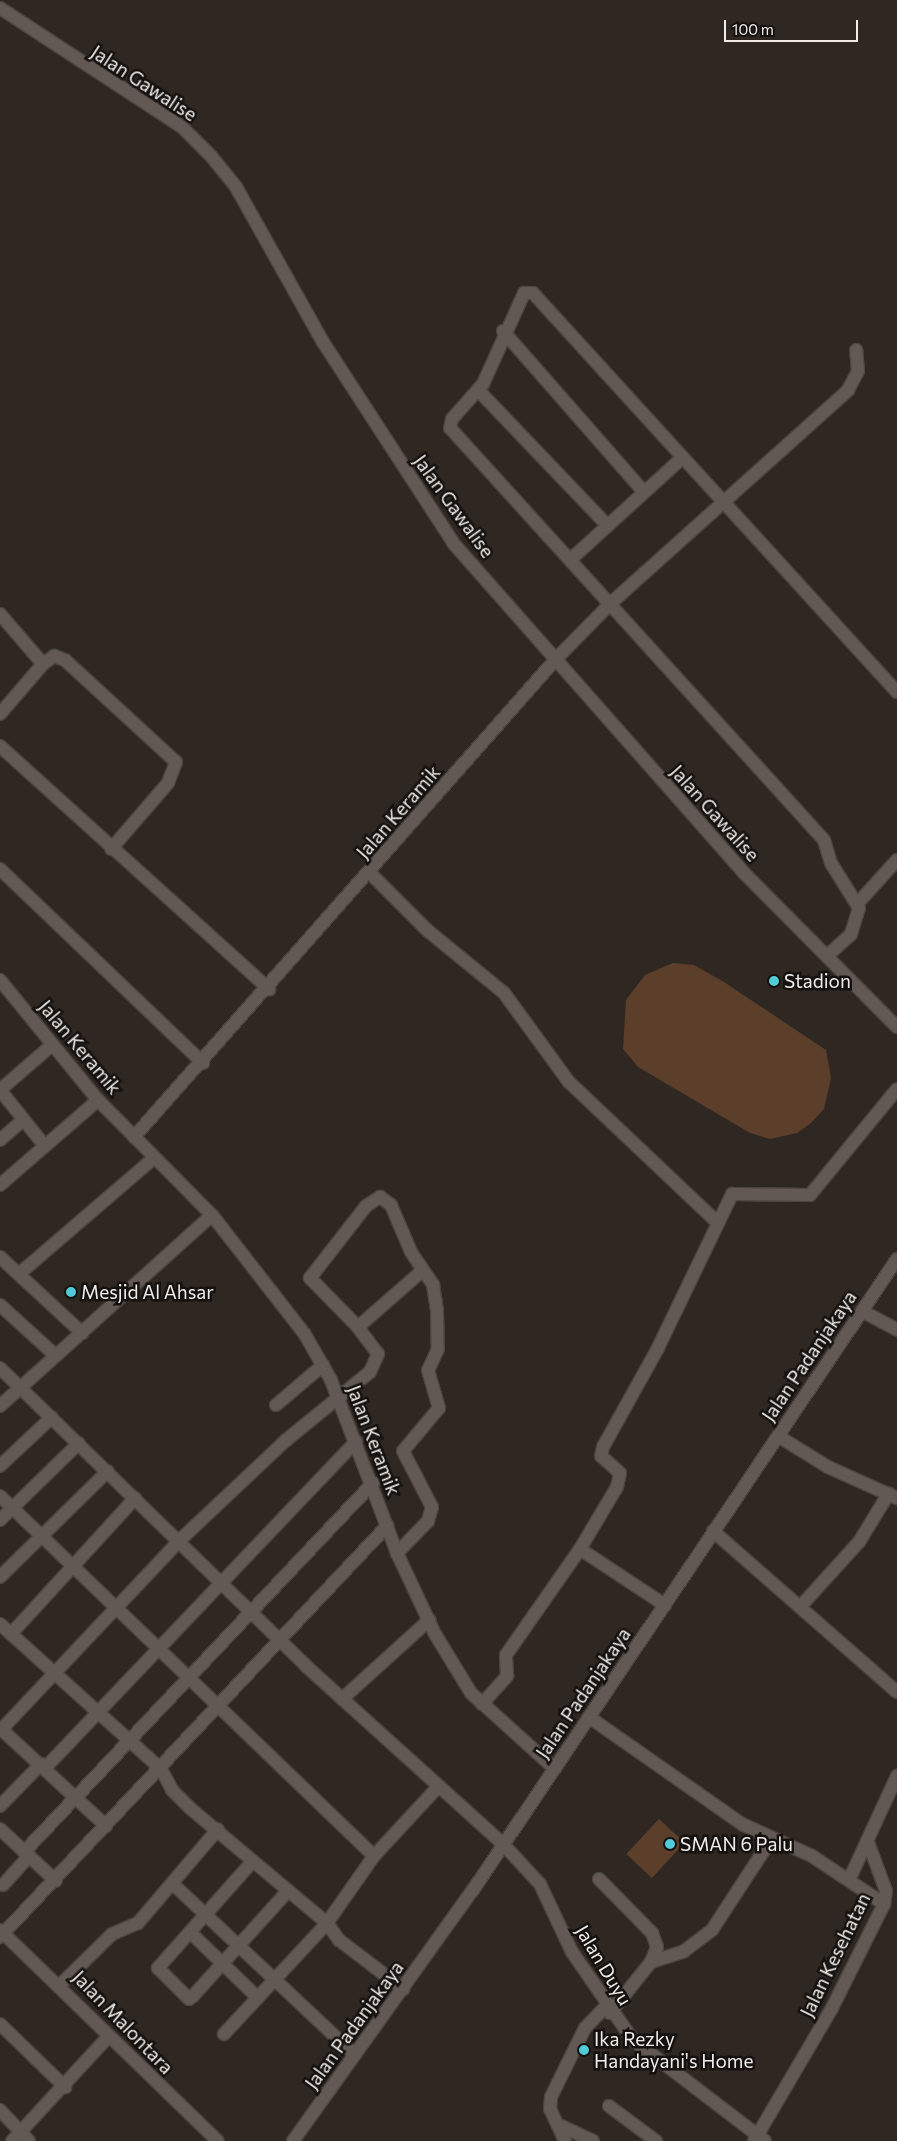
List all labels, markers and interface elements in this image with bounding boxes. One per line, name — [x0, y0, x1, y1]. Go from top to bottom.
scale bar — [727, 10, 861, 42]
text: 100 m — [732, 20, 774, 38]
street label: Jalan Gawalise — [87, 40, 201, 126]
street label: Jalan Gawalise — [409, 450, 499, 562]
street label: Jalan Gawalise — [666, 760, 764, 866]
street label: Jalan Keramik — [351, 761, 445, 863]
place label: Stadion — [784, 970, 851, 992]
marker: Stadion — [768, 975, 780, 987]
street label: Jalan Keramik — [34, 995, 126, 1099]
place label: Mesjid Al Ahsar — [81, 1281, 214, 1303]
marker: Mesjid Al Ahsar — [65, 1286, 77, 1298]
street label: Jalan Padanjakaya — [757, 1286, 861, 1426]
street label: Jalan Keramik — [343, 1382, 405, 1498]
street label: Jalan Padanjakaya — [531, 1623, 635, 1763]
place label: SMAN 6 Palu — [680, 1833, 793, 1855]
marker: SMAN 6 Palu — [664, 1838, 676, 1850]
street label: Jalan Kesehatan — [795, 1889, 875, 2021]
street label: Jalan Duyu — [571, 1921, 637, 2009]
street label: Jalan Padanjakaya — [300, 1956, 408, 2094]
street label: Jalan Malontara — [68, 1966, 178, 2078]
place label: Ika Rezky Handayani's Home — [594, 2028, 753, 2072]
marker: Ika Rezky Handayani's Home — [578, 2044, 590, 2056]

